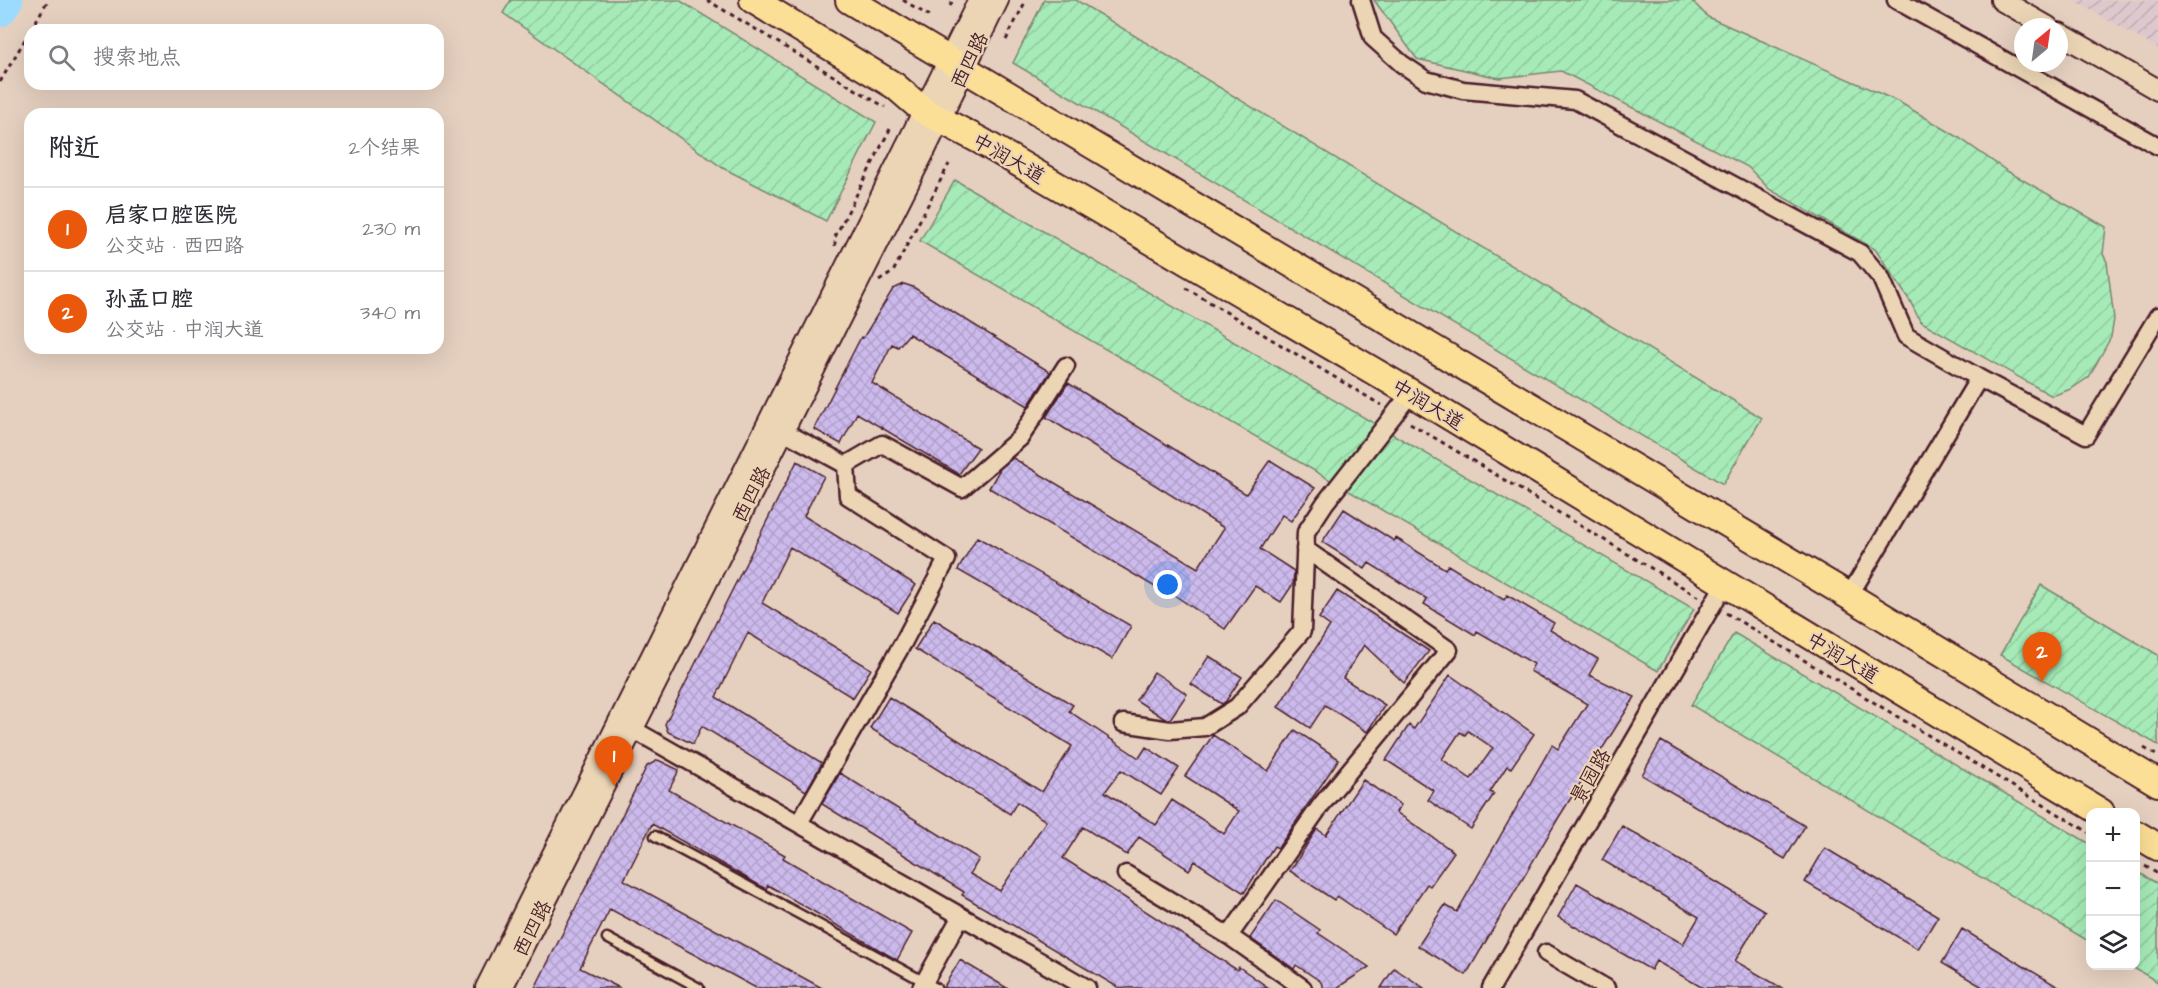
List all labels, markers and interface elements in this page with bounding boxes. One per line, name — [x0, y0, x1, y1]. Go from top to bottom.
north arrow — [2014, 18, 2068, 72]
search box — [24, 24, 444, 90]
street label: 西四路 — [944, 26, 996, 94]
icon: search — [45, 41, 78, 74]
text: 搜索地点 — [93, 42, 181, 73]
street label: 中润大道 — [967, 127, 1050, 191]
text: 附近 — [48, 130, 100, 166]
text: 2个结果 — [349, 134, 420, 162]
text: 启家口腔医院 — [105, 200, 237, 231]
text: 1 — [66, 215, 69, 243]
text: 230 m — [362, 215, 420, 243]
text: 公交站 · 西四路 — [105, 232, 244, 260]
text: 孙孟口腔 — [105, 284, 193, 315]
text: 2 — [62, 299, 73, 327]
text: 340 m — [360, 299, 420, 327]
text: 公交站 · 中润大道 — [105, 316, 264, 344]
street label: 中润大道 — [1386, 372, 1469, 437]
street label: 西四路 — [726, 460, 778, 528]
your location — [1153, 570, 1182, 599]
street label: 中润大道 — [1801, 625, 1884, 690]
pin: 2 — [2022, 632, 2062, 682]
pin: 1 — [594, 736, 634, 786]
street label: 景园路 — [1564, 743, 1618, 809]
map controls — [2086, 808, 2140, 970]
button: + — [2086, 808, 2140, 862]
button: − — [2086, 862, 2140, 916]
street label: 西四路 — [507, 894, 559, 962]
button: layers — [2086, 916, 2140, 970]

